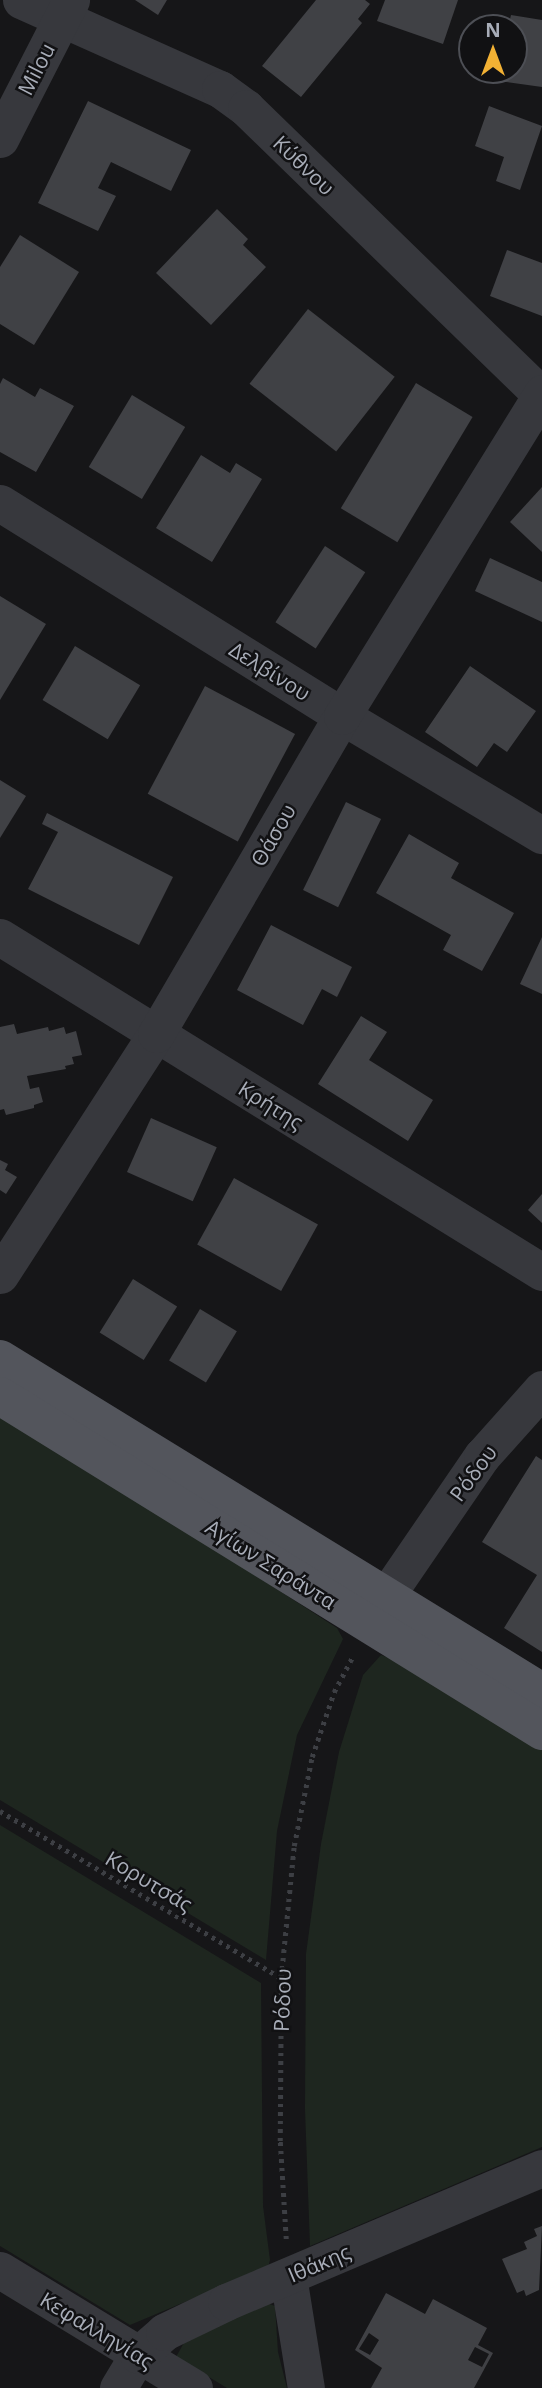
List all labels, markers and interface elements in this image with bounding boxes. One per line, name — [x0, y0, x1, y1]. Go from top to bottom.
north arrow — [458, 14, 528, 84]
text: N — [485, 17, 501, 43]
street label: Milou — [12, 39, 60, 99]
street label: Κύθνου — [268, 130, 340, 200]
street label: Δελβίνου — [225, 636, 315, 706]
street label: Θάσου — [245, 799, 301, 871]
street label: Κρήτης — [234, 1075, 308, 1135]
street label: Ρόδου — [444, 1440, 502, 1506]
street label: Αγίων Σαράντα — [201, 1514, 341, 1614]
street label: Κορυτσάς — [101, 1845, 197, 1917]
street label: Ρόδου — [268, 1968, 296, 2032]
street label: Ιθάκης — [284, 2239, 354, 2287]
street label: Κεφαλληνίας — [36, 2286, 158, 2374]

